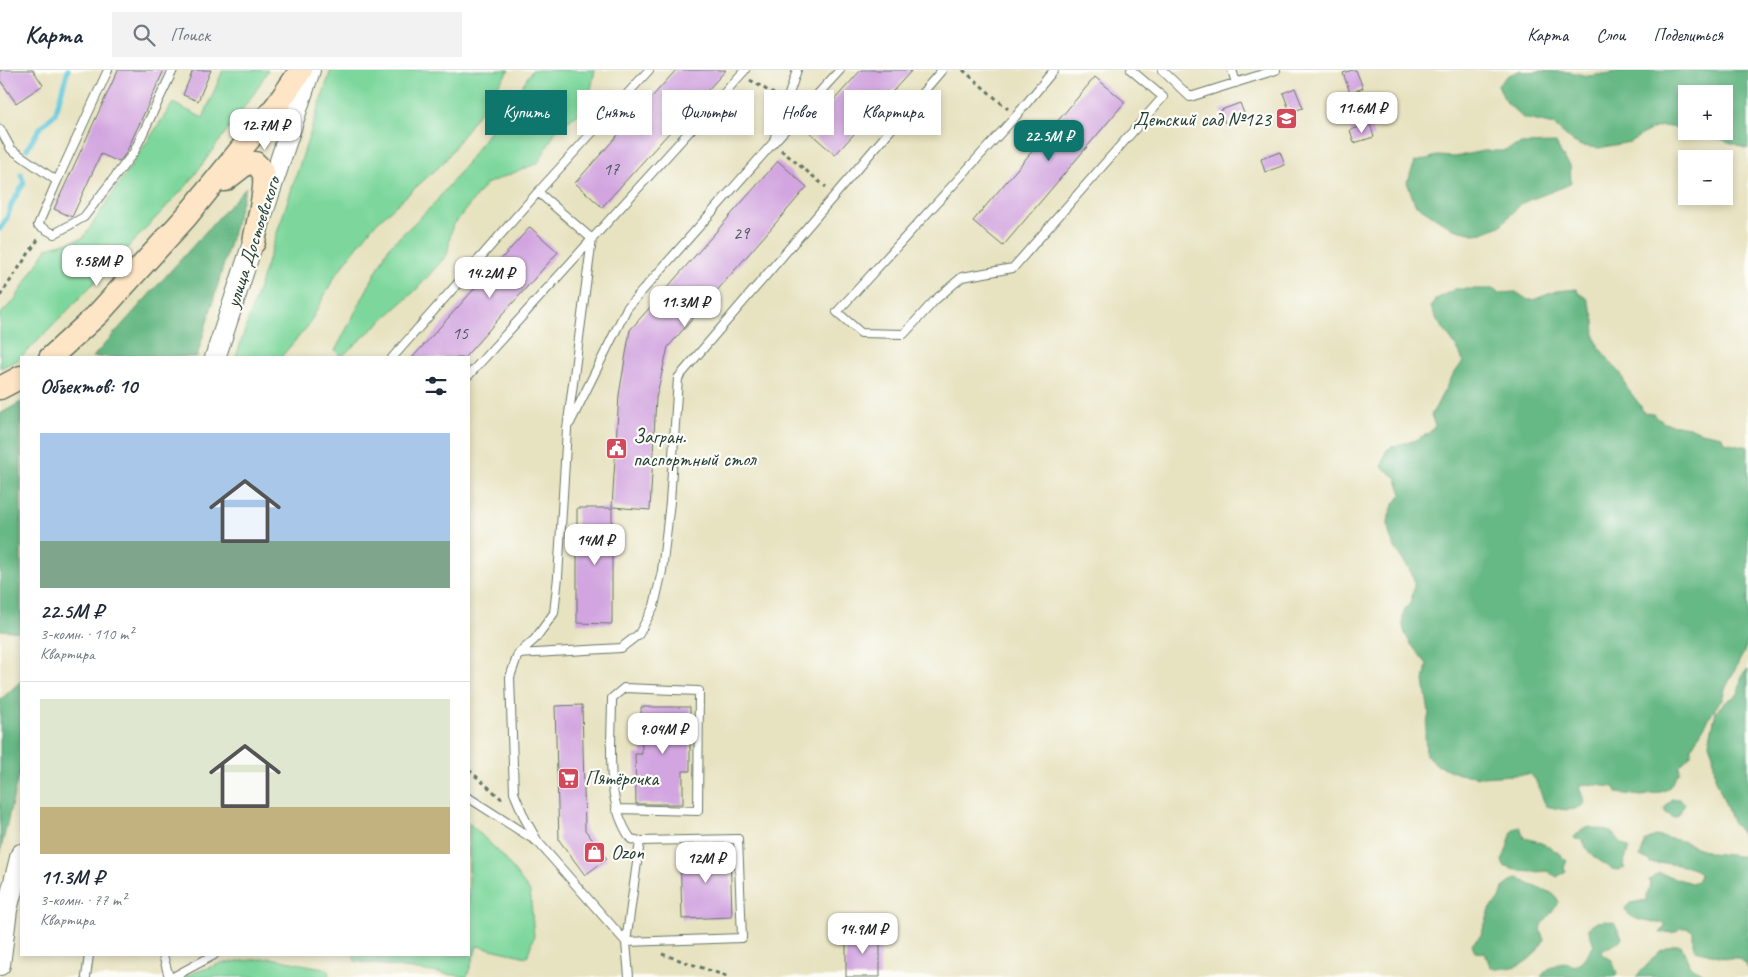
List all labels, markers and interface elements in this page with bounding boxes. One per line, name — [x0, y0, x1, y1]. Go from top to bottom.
search box — [112, 12, 462, 57]
text: Карта — [25, 20, 82, 50]
icon: search — [130, 21, 158, 49]
text: Поиск — [170, 23, 210, 47]
text: Карта — [1527, 24, 1568, 46]
text: Слои — [1596, 24, 1625, 46]
text: Поделиться — [1653, 24, 1723, 46]
map controls — [1678, 85, 1733, 205]
button: + — [1678, 85, 1733, 140]
chip: Купить — [485, 90, 567, 135]
chip: Снять — [577, 90, 652, 135]
chip: Фильтры — [662, 90, 754, 135]
chip: Новое — [764, 90, 834, 135]
chip: Квартира — [844, 90, 941, 135]
pin: 11.6M ₽ — [1316, 92, 1408, 134]
text: 11.6M ₽ — [1338, 98, 1386, 118]
place label: Детский сад №123 — [1133, 107, 1273, 132]
school or university icon: Детский сад №123 — [1275, 107, 1299, 131]
pin: 12.7M ₽ — [219, 108, 311, 151]
text: 12.7M ₽ — [241, 115, 289, 135]
pin: 22.5M ₽ — [1003, 119, 1095, 162]
text: 22.5M ₽ — [1025, 126, 1073, 146]
button: − — [1678, 150, 1733, 205]
house number: 17 — [603, 158, 620, 180]
street label: улица Достоевского — [220, 171, 287, 312]
house number: 29 — [733, 222, 751, 244]
pin: 9.58M ₽ — [51, 244, 143, 287]
text: 9.58M ₽ — [73, 251, 121, 271]
pin: 14.2M ₽ — [444, 256, 536, 299]
text: 14.2M ₽ — [466, 263, 514, 283]
pin: 11.3M ₽ — [639, 286, 731, 328]
text: 11.3M ₽ — [661, 292, 709, 312]
house number: 15 — [452, 322, 469, 344]
icon: filters — [422, 372, 450, 400]
text: Объектов: 10 — [40, 373, 137, 399]
place label: Загран. паспортный стол — [633, 424, 757, 472]
public building icon: Загран. паспортный стол — [605, 436, 629, 460]
icon: home — [200, 466, 290, 556]
pin: 14M ₽ — [560, 524, 630, 566]
text: 14M ₽ — [576, 530, 614, 550]
text: 22.5M ₽ — [40, 598, 103, 624]
text: 3-комн. · 110 m² — [40, 624, 133, 644]
text: Квартира — [40, 644, 95, 664]
pin: 9.04M ₽ — [617, 712, 709, 755]
text: 9.04M ₽ — [639, 719, 687, 739]
icon: home — [200, 731, 290, 821]
supermarket icon: Пятёрочка — [557, 766, 581, 790]
place label: Пятёрочка — [585, 766, 660, 791]
shop icon: Ozon — [583, 840, 607, 864]
place label: Ozon — [611, 840, 645, 865]
pin: 12M ₽ — [671, 842, 741, 884]
text: 12M ₽ — [687, 848, 725, 868]
text: 11.3M ₽ — [40, 864, 104, 890]
text: 3-комн. · 77 m² — [40, 890, 126, 910]
text: Квартира — [40, 910, 95, 930]
pin: 14.9M ₽ — [817, 912, 909, 955]
text: 14.9M ₽ — [839, 919, 887, 939]

